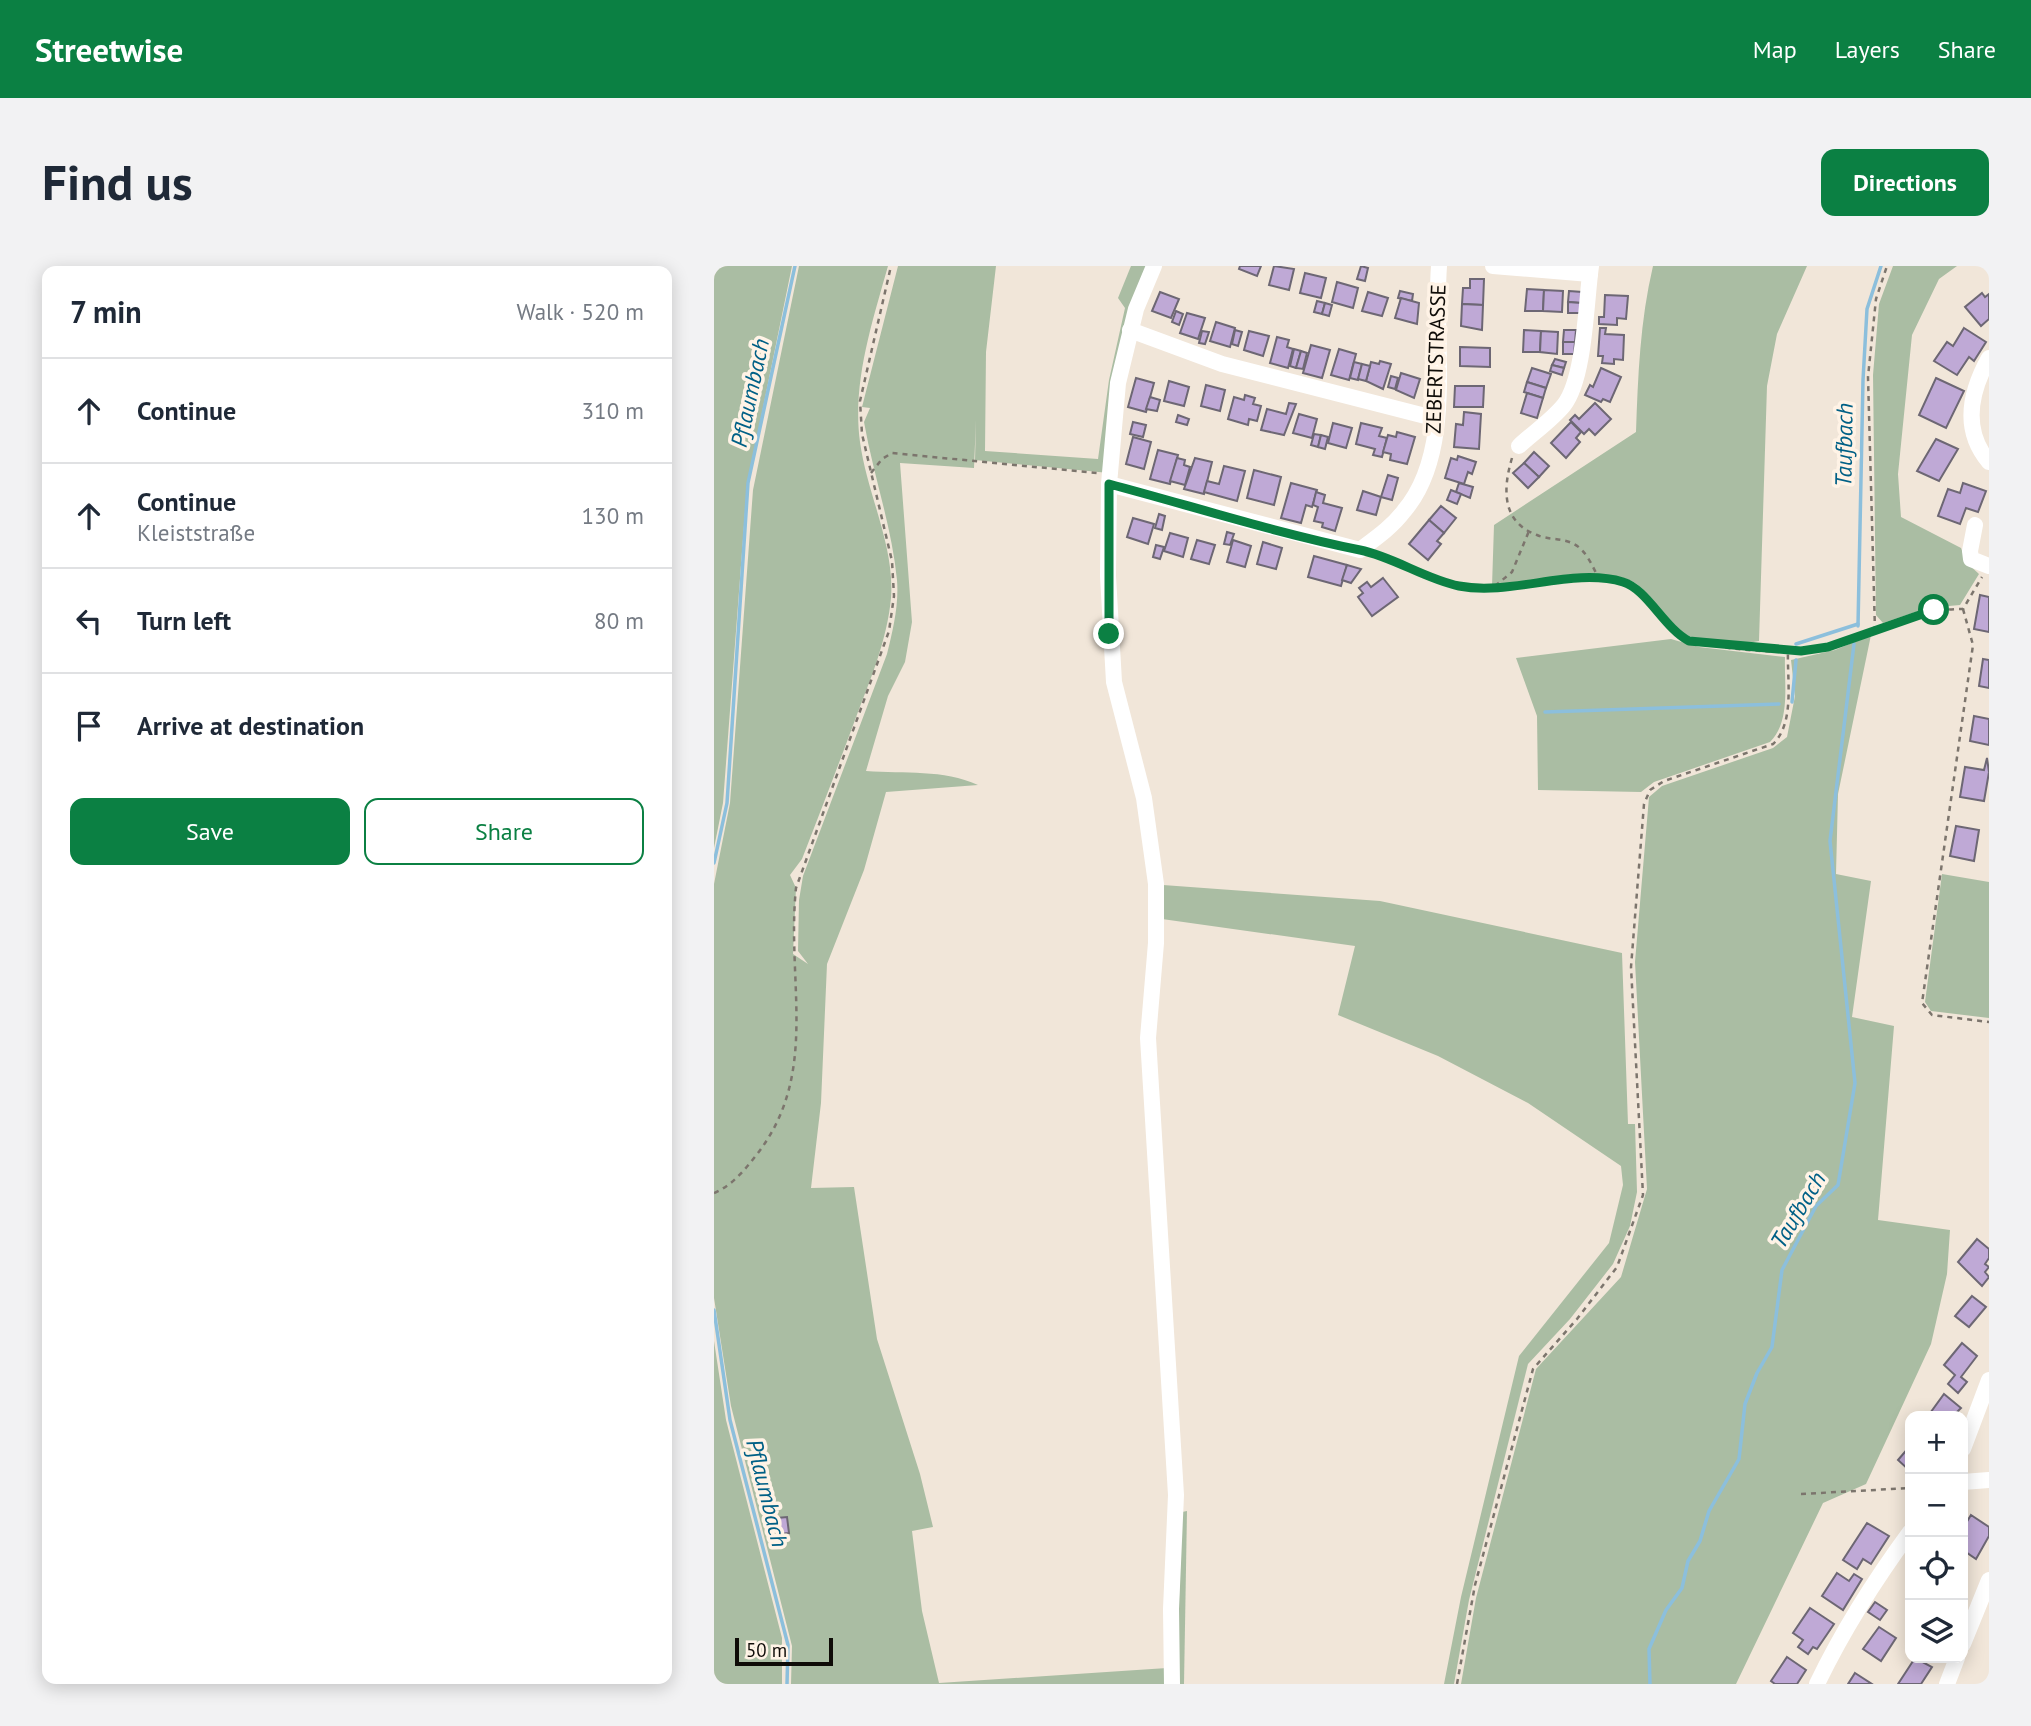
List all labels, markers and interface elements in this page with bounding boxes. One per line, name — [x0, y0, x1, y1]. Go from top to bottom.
text: Streetwise — [35, 28, 183, 71]
text: Map — [1753, 34, 1797, 65]
text: Layers — [1835, 34, 1900, 65]
text: Share — [1938, 34, 1996, 65]
button: Directions — [1821, 149, 1989, 216]
text: Find us — [42, 150, 193, 214]
street label: ZEBERTSTRASSE — [1419, 284, 1452, 434]
text: 7 min — [70, 292, 142, 331]
text: Walk · 520 m — [517, 297, 644, 326]
water label: Pflaumbach — [724, 336, 775, 450]
icon: ahead — [70, 392, 108, 430]
text: Continue — [137, 394, 236, 427]
text: 310 m — [582, 396, 644, 425]
water label: Taufbach — [1828, 403, 1859, 487]
text: Continue — [137, 485, 236, 518]
icon: ahead — [70, 497, 108, 535]
text: 130 m — [582, 501, 644, 530]
text: Kleiststraße — [137, 518, 255, 547]
route start — [1918, 594, 1949, 625]
icon: left — [70, 602, 108, 640]
text: Turn left — [137, 604, 231, 637]
text: 80 m — [594, 606, 644, 635]
route end — [1093, 618, 1124, 649]
icon: arrive — [70, 707, 108, 745]
text: Arrive at destination — [137, 709, 364, 742]
button: Save — [70, 798, 350, 865]
button: Share — [364, 798, 644, 865]
water label: Taufbach — [1763, 1166, 1832, 1253]
map controls — [1905, 1411, 1968, 1663]
button: + — [1905, 1411, 1968, 1474]
water label: Pflaumbach — [740, 1436, 795, 1550]
button: − — [1905, 1474, 1968, 1537]
button: locate — [1905, 1537, 1968, 1600]
button: layers — [1905, 1600, 1968, 1663]
scale bar — [735, 1635, 833, 1667]
text: 50 m — [746, 1638, 787, 1662]

